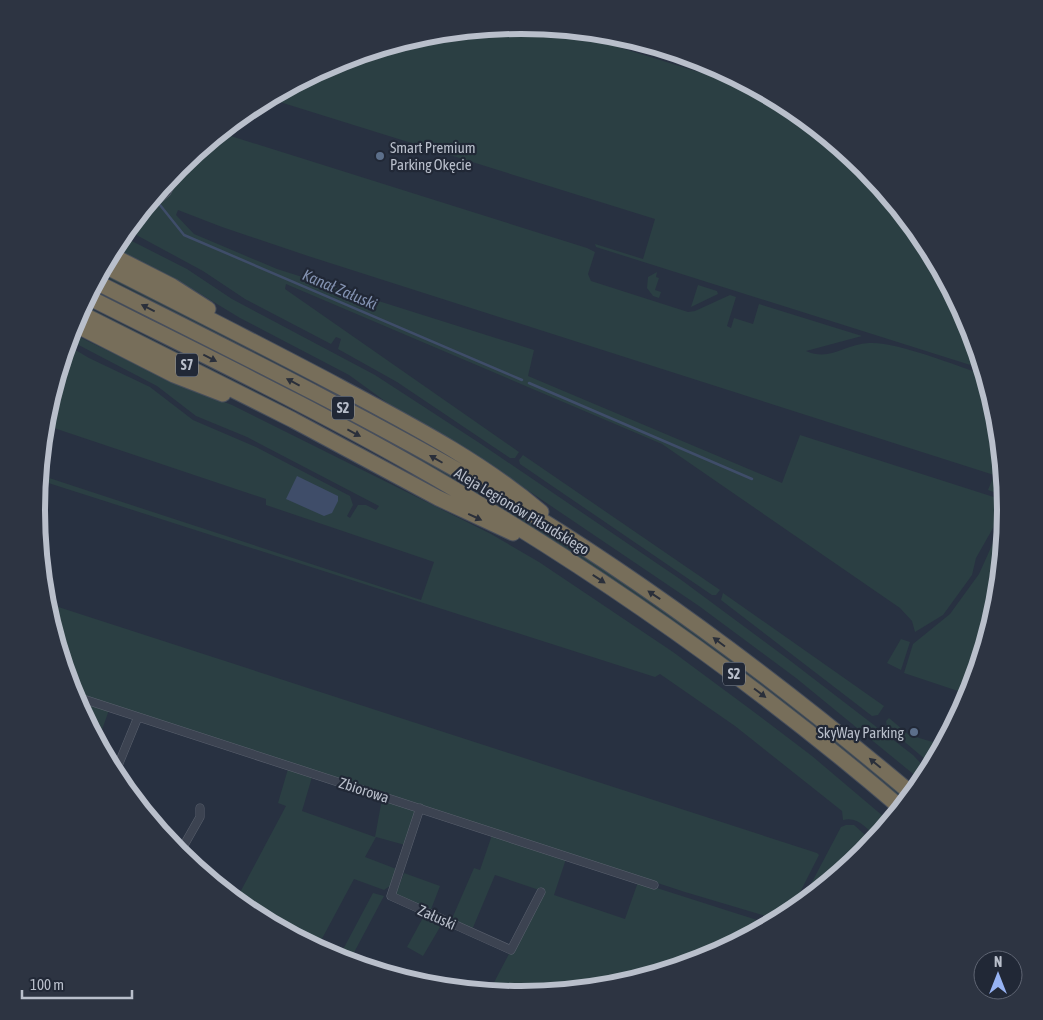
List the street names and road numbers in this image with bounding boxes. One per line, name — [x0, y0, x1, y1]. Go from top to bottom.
road number: S7 — [176, 354, 198, 376]
road number: S2 — [332, 396, 354, 419]
street label: Aleja Legionów Piłsudskiego — [452, 464, 592, 558]
road number: S2 — [723, 662, 745, 686]
street label: Zbiorowa — [337, 774, 391, 806]
street label: Załuski — [415, 901, 459, 933]

